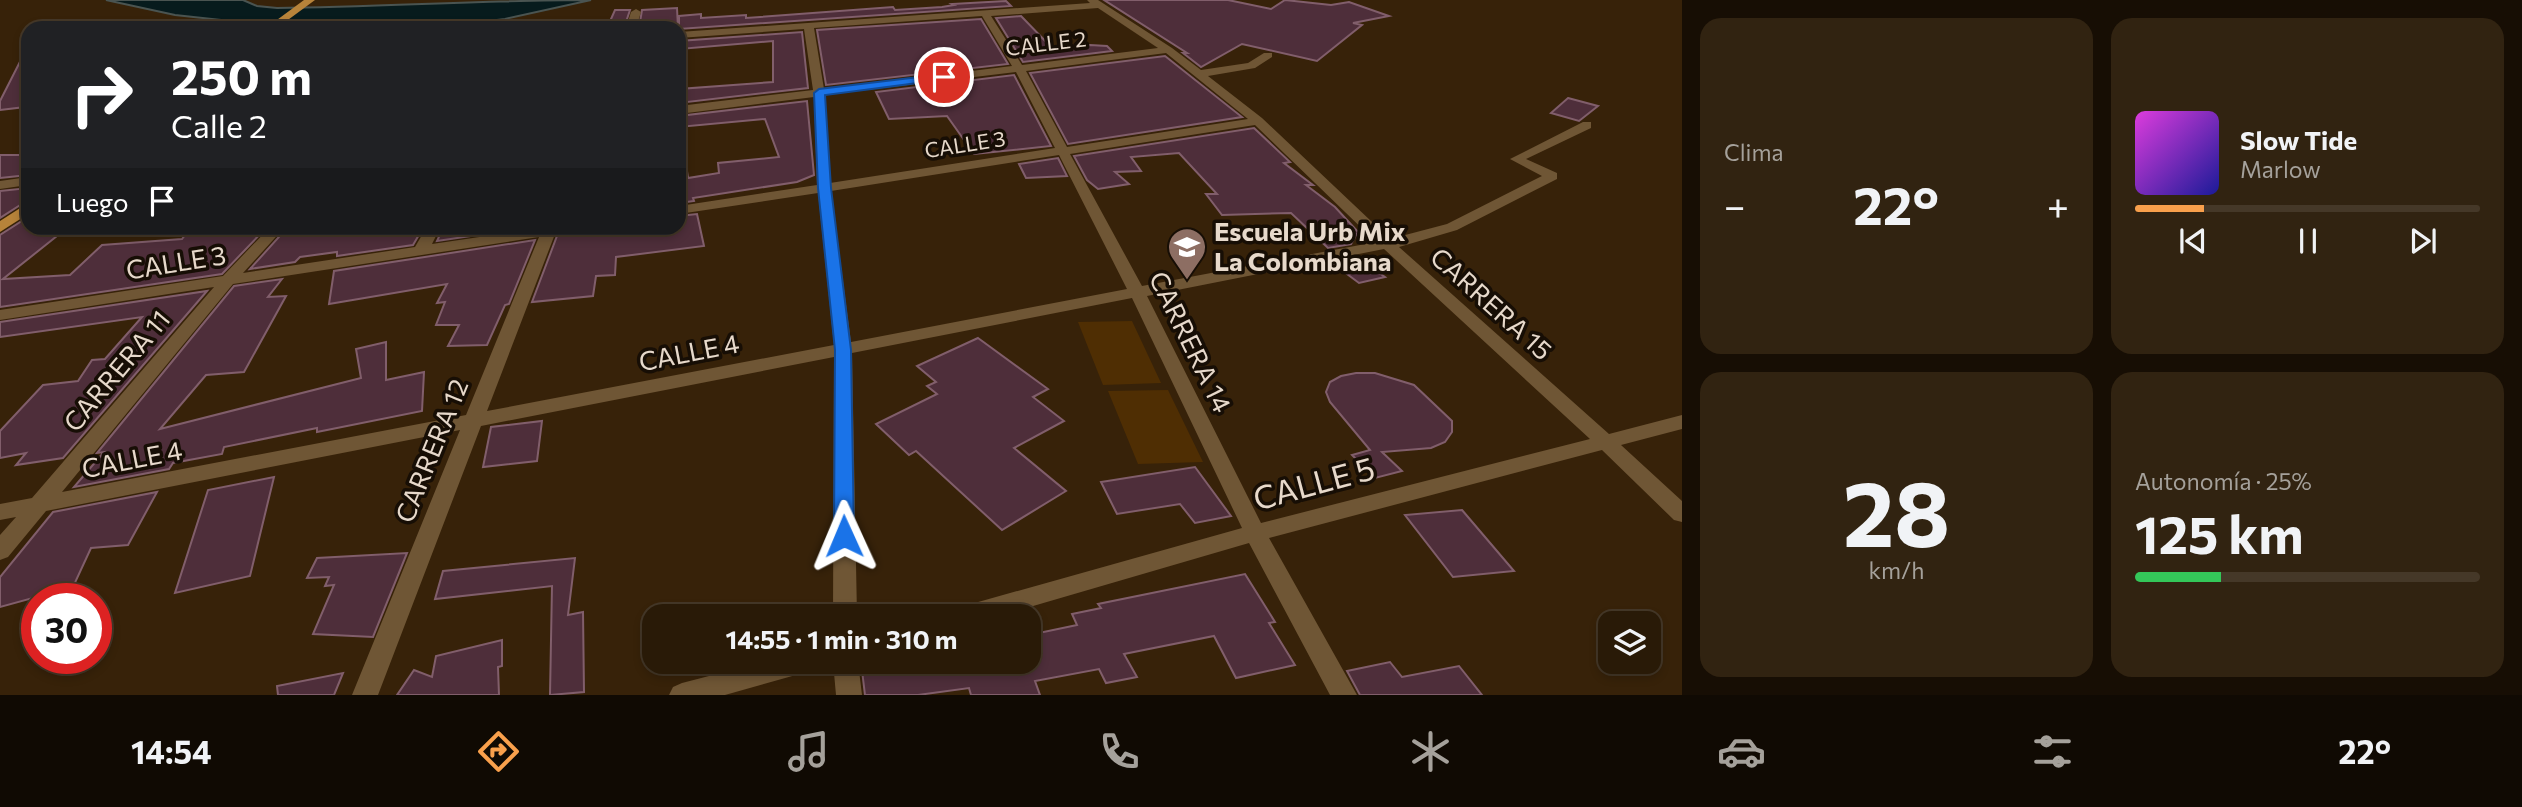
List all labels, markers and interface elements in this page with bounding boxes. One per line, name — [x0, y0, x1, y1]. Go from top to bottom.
street label: CALLE 2 — [1004, 25, 1088, 60]
text: 250 m — [171, 45, 312, 105]
pin — [914, 47, 974, 107]
icon: right — [56, 49, 147, 140]
icon: arrive — [925, 58, 963, 96]
text: Calle 2 — [171, 105, 267, 145]
text: Slow Tide — [2240, 124, 2357, 155]
street label: CALLE 3 — [923, 125, 1007, 162]
text: Clima — [1724, 138, 1784, 166]
text: Marlow — [2240, 155, 2321, 183]
text: 22° — [1853, 172, 1939, 236]
text: − — [1724, 181, 1746, 228]
text: + — [2047, 181, 2069, 228]
icon: arrive — [143, 182, 181, 220]
text: Luego — [56, 186, 129, 217]
place label: Escuela Urb Mix La Colombiana — [1214, 215, 1406, 276]
icon: previous — [2174, 222, 2212, 260]
icon: pause — [2289, 222, 2327, 260]
icon: next — [2404, 222, 2442, 260]
school or university icon: Escuela Urb Mix La Colombiana — [1166, 226, 1208, 281]
street label: CALLE 3 — [124, 238, 228, 285]
street label: CARRERA 15 — [1425, 240, 1559, 365]
street label: CARRERA 14 — [1144, 266, 1239, 417]
street label: CARRERA 11 — [56, 303, 175, 437]
street label: CALLE 4 — [636, 327, 742, 376]
street label: CARRERA 12 — [388, 374, 473, 527]
street label: CALLE 4 — [79, 434, 185, 483]
street label: CALLE 5 — [1248, 447, 1379, 517]
text: 28 — [1843, 454, 1950, 566]
text: Autonomía · 25% — [2135, 467, 2312, 495]
position arrow — [807, 499, 881, 573]
text: 125 km — [2135, 501, 2304, 565]
text: km/h — [1869, 556, 1924, 584]
speed limit sign: 30 — [21, 583, 112, 674]
map controls — [1598, 611, 1661, 674]
button: layers — [1598, 611, 1661, 674]
text: 14:55 · 1 min · 310 m — [725, 623, 958, 654]
icon: directions — [474, 727, 523, 776]
icon: music — [784, 727, 833, 776]
icon: phone — [1095, 727, 1144, 776]
icon: climate — [1406, 727, 1455, 776]
icon: car — [1717, 727, 1766, 776]
icon: filters — [2028, 727, 2077, 776]
text: 14:54 — [131, 731, 212, 771]
text: 22° — [2338, 731, 2391, 771]

